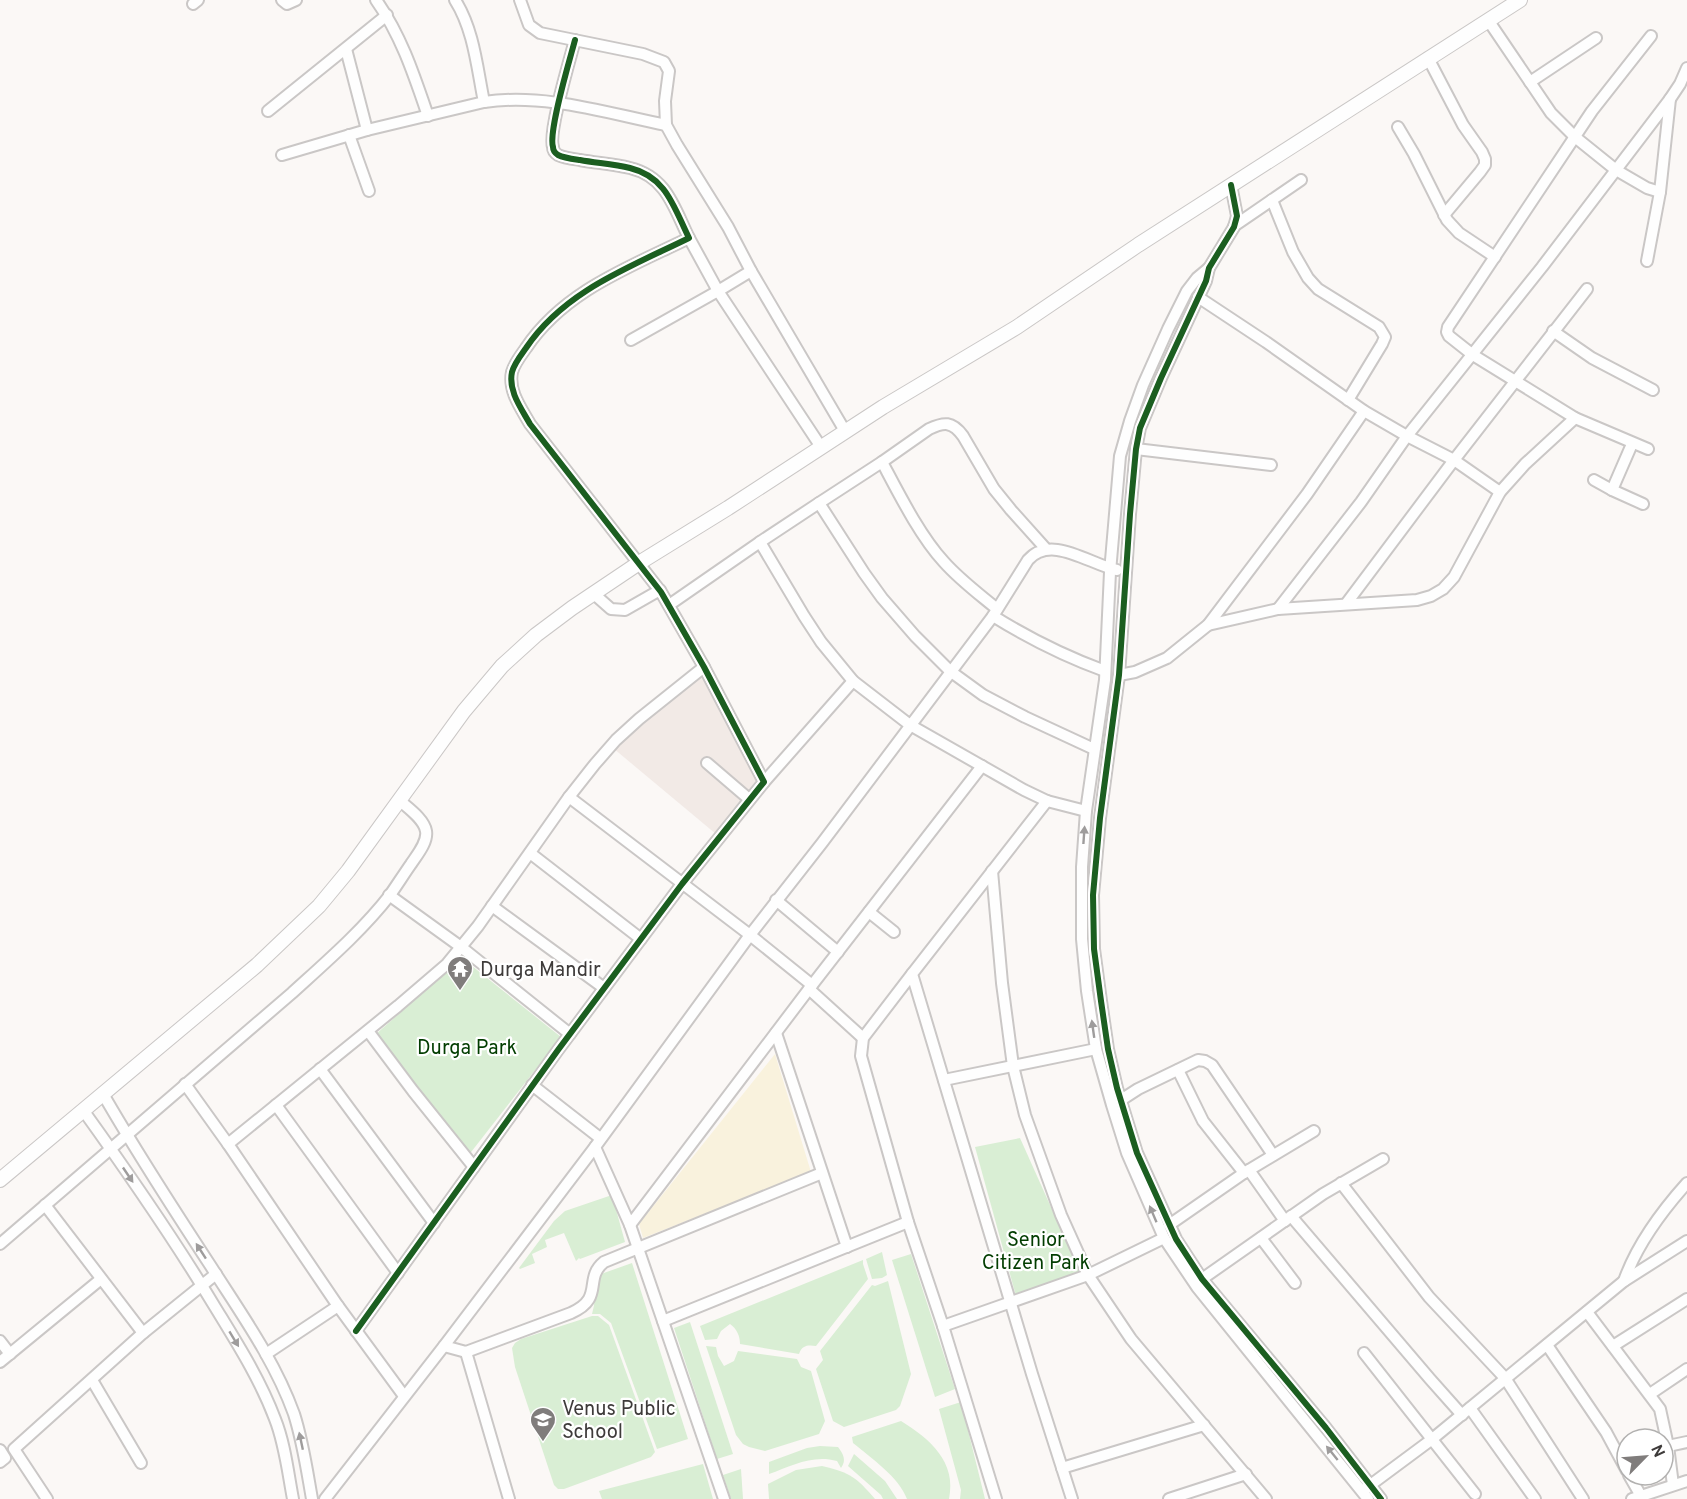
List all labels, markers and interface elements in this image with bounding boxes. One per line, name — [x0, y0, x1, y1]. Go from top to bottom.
one-way arrow — [1080, 825, 1089, 844]
temple icon: Durga Mandir — [445, 954, 475, 992]
place label: Durga Mandir — [480, 958, 601, 984]
one-way arrow — [1088, 1019, 1098, 1038]
park label: Durga Park — [417, 1036, 517, 1062]
one-way arrow — [122, 1167, 134, 1183]
one-way arrow — [1148, 1204, 1158, 1222]
park label: Senior Citizen Park — [982, 1228, 1090, 1277]
one-way arrow — [195, 1244, 207, 1260]
one-way arrow — [229, 1331, 240, 1347]
place label: Venus Public School — [562, 1397, 676, 1446]
school or university icon: Venus Public School — [528, 1405, 558, 1443]
north arrow — [1615, 1427, 1675, 1487]
one-way arrow — [296, 1432, 305, 1451]
text: N — [1645, 1442, 1668, 1461]
one-way arrow — [1326, 1446, 1338, 1461]

